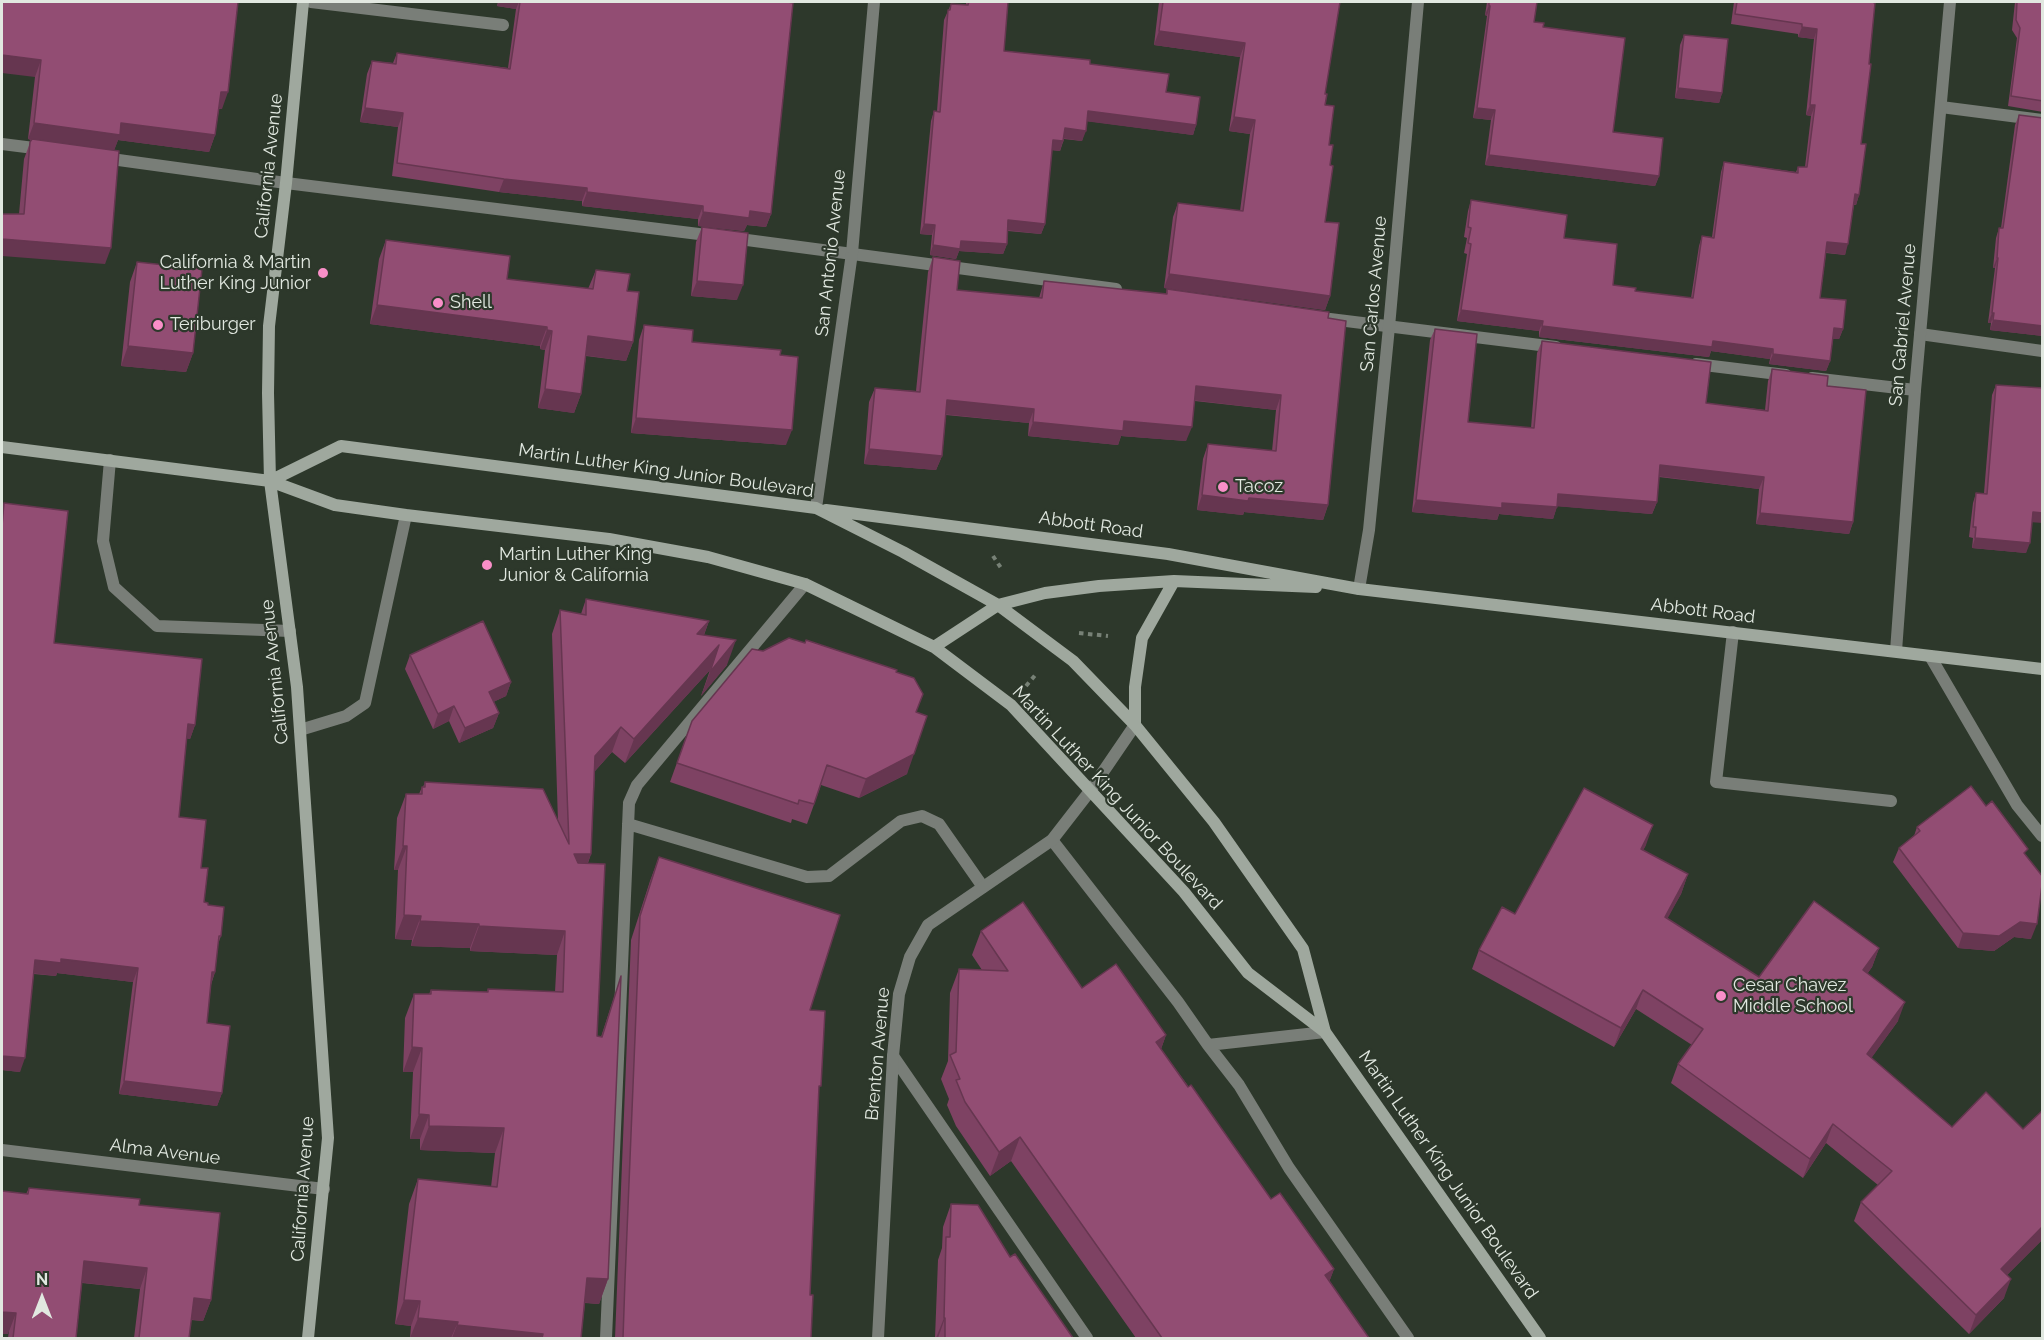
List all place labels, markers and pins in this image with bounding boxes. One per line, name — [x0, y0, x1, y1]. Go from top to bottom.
place label: California & Martin Luther King Junior — [159, 252, 311, 294]
marker: California & Martin Luther King Junior — [316, 266, 330, 280]
place label: Shell — [450, 292, 492, 314]
marker: Shell — [431, 296, 445, 310]
place label: Teriburger — [170, 314, 256, 336]
marker: Teriburger — [151, 318, 165, 332]
place label: Tacoz — [1235, 476, 1283, 498]
marker: Tacoz — [1216, 480, 1230, 494]
place label: Martin Luther King Junior & California — [499, 544, 652, 586]
marker: Martin Luther King Junior & California — [480, 558, 494, 572]
place label: Cesar Chavez Middle School — [1733, 975, 1853, 1018]
marker: Cesar Chavez Middle School — [1714, 989, 1728, 1003]

